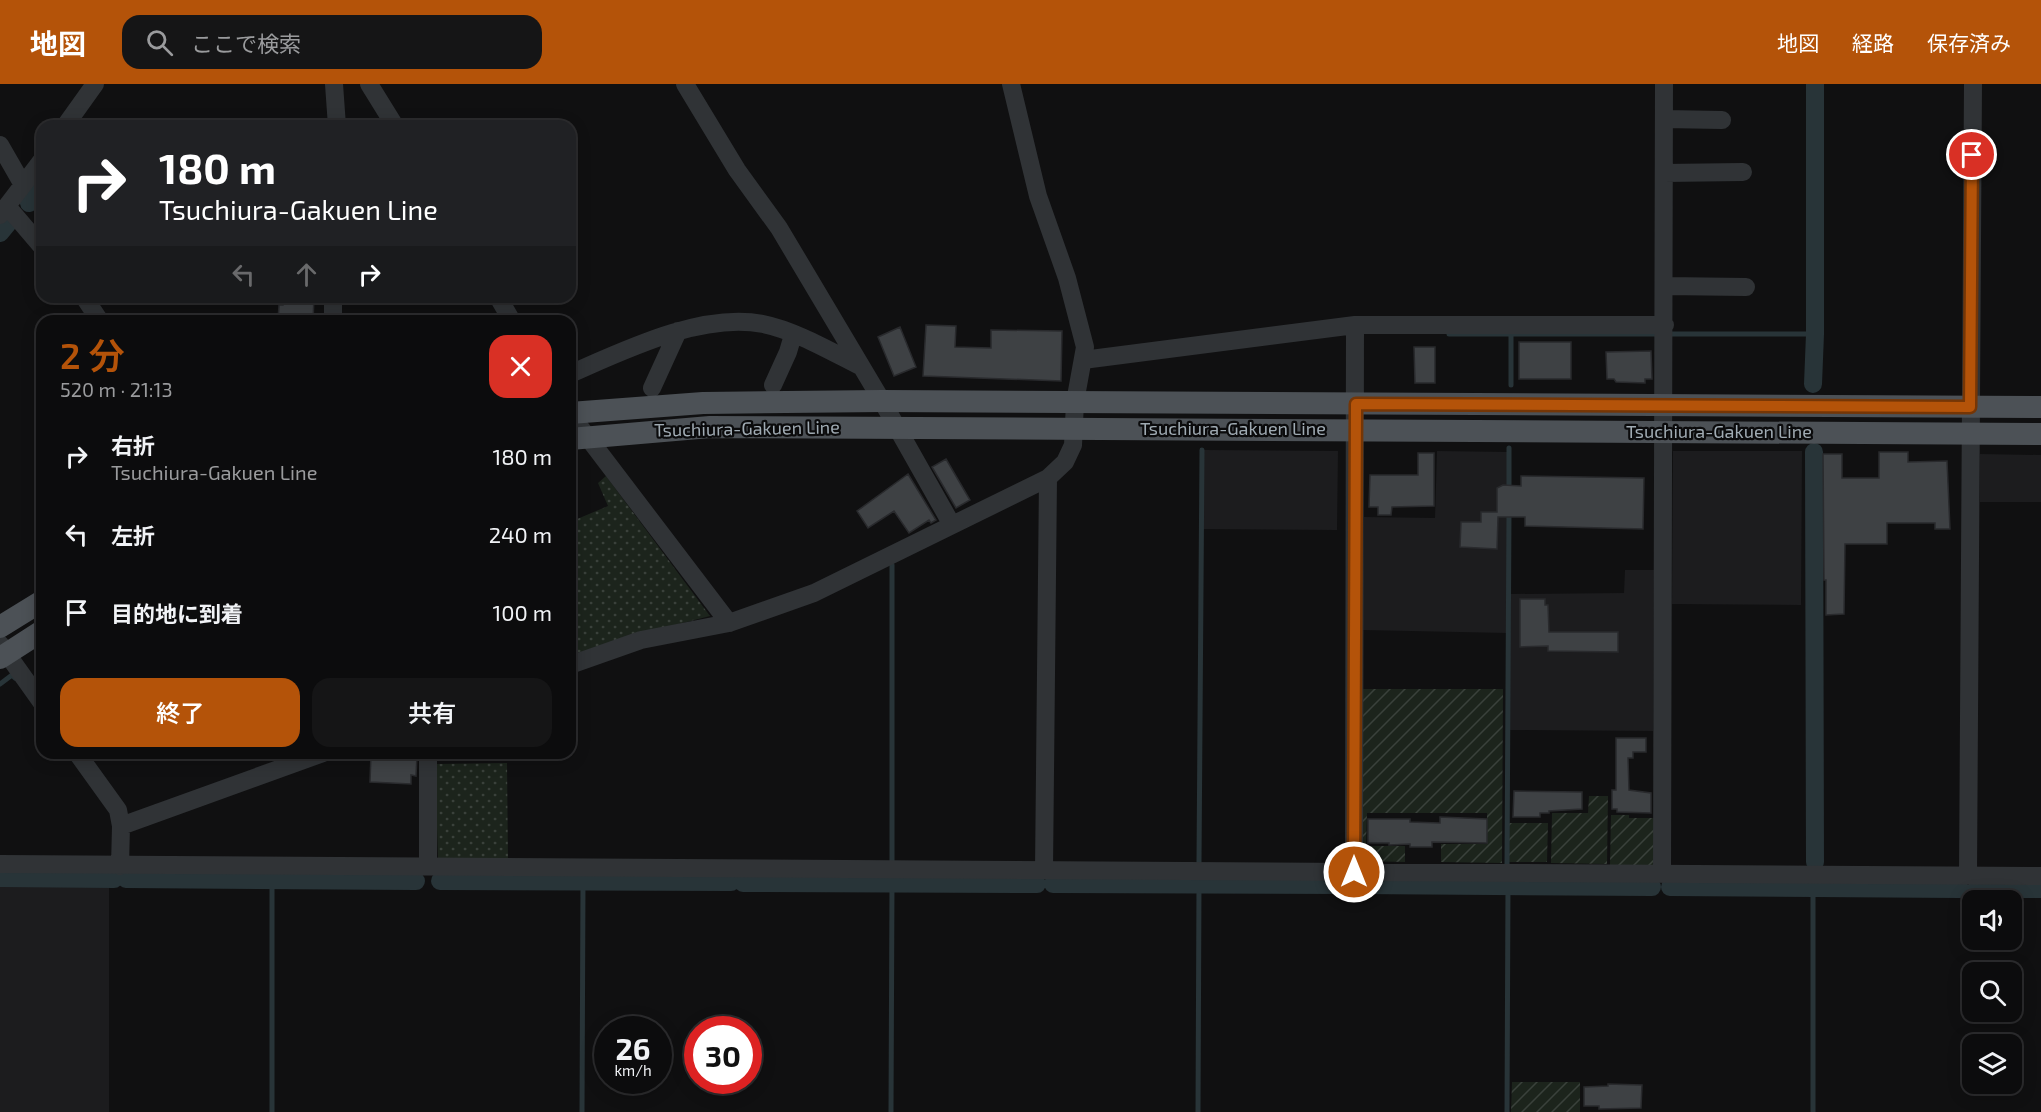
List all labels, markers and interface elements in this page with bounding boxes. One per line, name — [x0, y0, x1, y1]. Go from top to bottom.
search box — [122, 15, 542, 69]
text: 地図 — [30, 26, 86, 60]
icon: search — [143, 26, 176, 59]
text: ここで検索 — [191, 30, 301, 56]
text: 地図 — [1777, 30, 1819, 55]
text: 経路 — [1852, 30, 1894, 55]
text: 保存済み — [1927, 30, 2011, 55]
pin — [1946, 129, 1997, 180]
icon: arrive — [1955, 138, 1988, 171]
text: 180 m — [159, 142, 276, 192]
icon: right — [60, 144, 138, 222]
text: Tsuchiura-Gakuen Line — [159, 193, 438, 225]
icon: left — [227, 258, 260, 291]
icon: ahead — [290, 258, 323, 291]
icon: right — [353, 258, 386, 291]
text: 2 分 — [60, 333, 125, 376]
button: close — [489, 335, 552, 398]
text: 520 m · 21:13 — [60, 377, 173, 401]
street label: Tsuchiura-Gakuen Line — [654, 415, 840, 441]
street label: Tsuchiura-Gakuen Line — [1140, 417, 1326, 439]
street label: Tsuchiura-Gakuen Line — [1626, 420, 1812, 442]
text: 右折 — [111, 432, 155, 458]
icon: right — [60, 440, 93, 473]
text: 180 m — [492, 443, 552, 469]
text: Tsuchiura-Gakuen Line — [111, 460, 317, 484]
icon: left — [60, 518, 93, 551]
text: 240 m — [489, 521, 552, 547]
text: 左折 — [111, 522, 155, 548]
icon: arrive — [60, 596, 93, 629]
text: 100 m — [493, 599, 552, 625]
text: 目的地に到着 — [111, 600, 243, 626]
button: 終了 — [60, 678, 300, 747]
button: 共有 — [312, 678, 552, 747]
position arrow — [1322, 840, 1386, 904]
map controls — [1962, 890, 2022, 1094]
button: sound — [1962, 890, 2022, 950]
button: search — [1962, 962, 2022, 1022]
speed limit sign: 30 — [684, 1016, 762, 1094]
text: 26 — [615, 1030, 651, 1066]
button: layers — [1962, 1034, 2022, 1094]
text: km/h — [614, 1061, 652, 1079]

